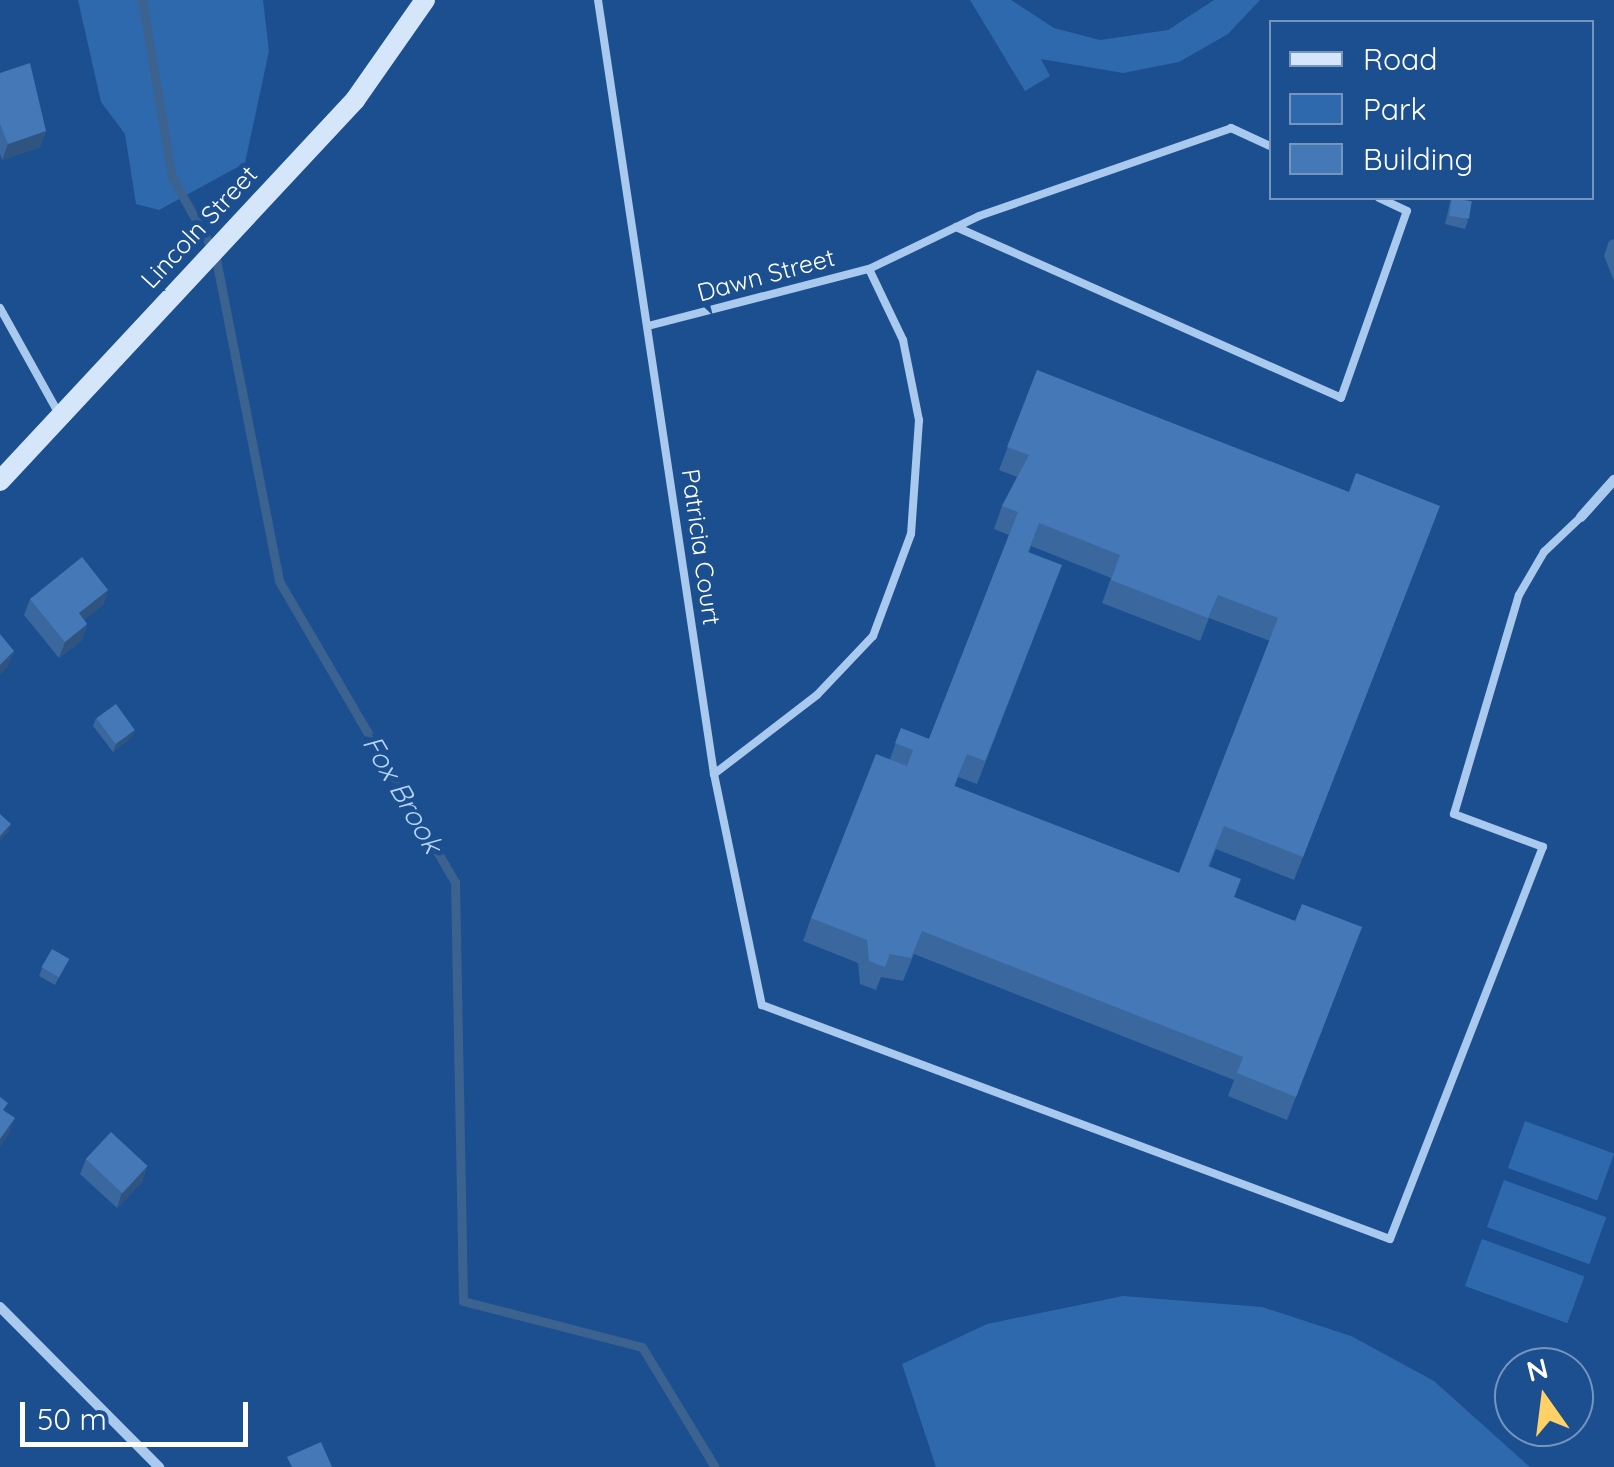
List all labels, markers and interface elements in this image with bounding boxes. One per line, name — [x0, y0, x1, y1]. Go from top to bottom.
legend — [1269, 20, 1594, 200]
text: Road — [1363, 40, 1437, 78]
text: Park — [1363, 90, 1427, 128]
text: Building — [1363, 140, 1473, 178]
street label: Lincoln Street — [135, 160, 263, 294]
street label: Dawn Street — [694, 242, 838, 308]
street label: Patricia Court — [675, 467, 727, 627]
water label: Fox Brook — [356, 729, 450, 859]
north arrow — [1494, 1347, 1594, 1447]
text: N — [1523, 1350, 1551, 1389]
scale bar — [25, 1382, 252, 1444]
text: 50 m — [37, 1400, 107, 1438]

